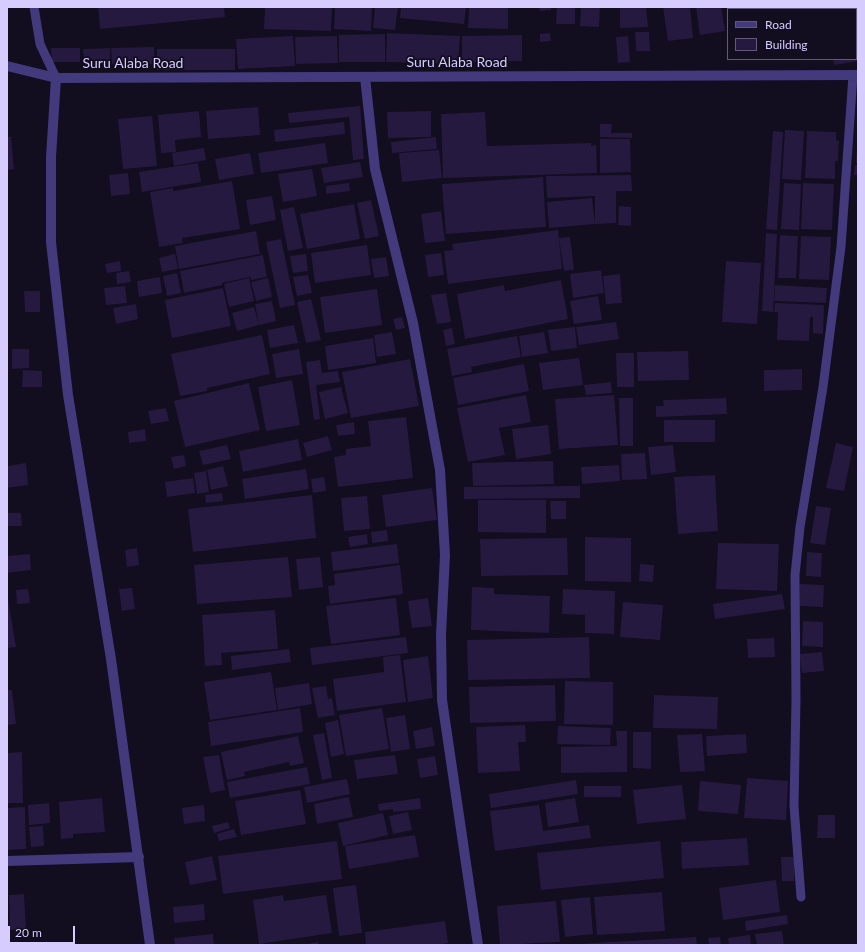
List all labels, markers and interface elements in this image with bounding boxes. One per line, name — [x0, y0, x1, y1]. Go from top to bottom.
legend — [727, 8, 857, 60]
text: Road — [765, 17, 792, 32]
text: Building — [765, 37, 808, 52]
street label: Suru Alaba Road — [407, 54, 507, 70]
street label: Suru Alaba Road — [83, 55, 183, 71]
scale bar — [10, 918, 77, 944]
text: 20 m — [15, 925, 42, 940]

